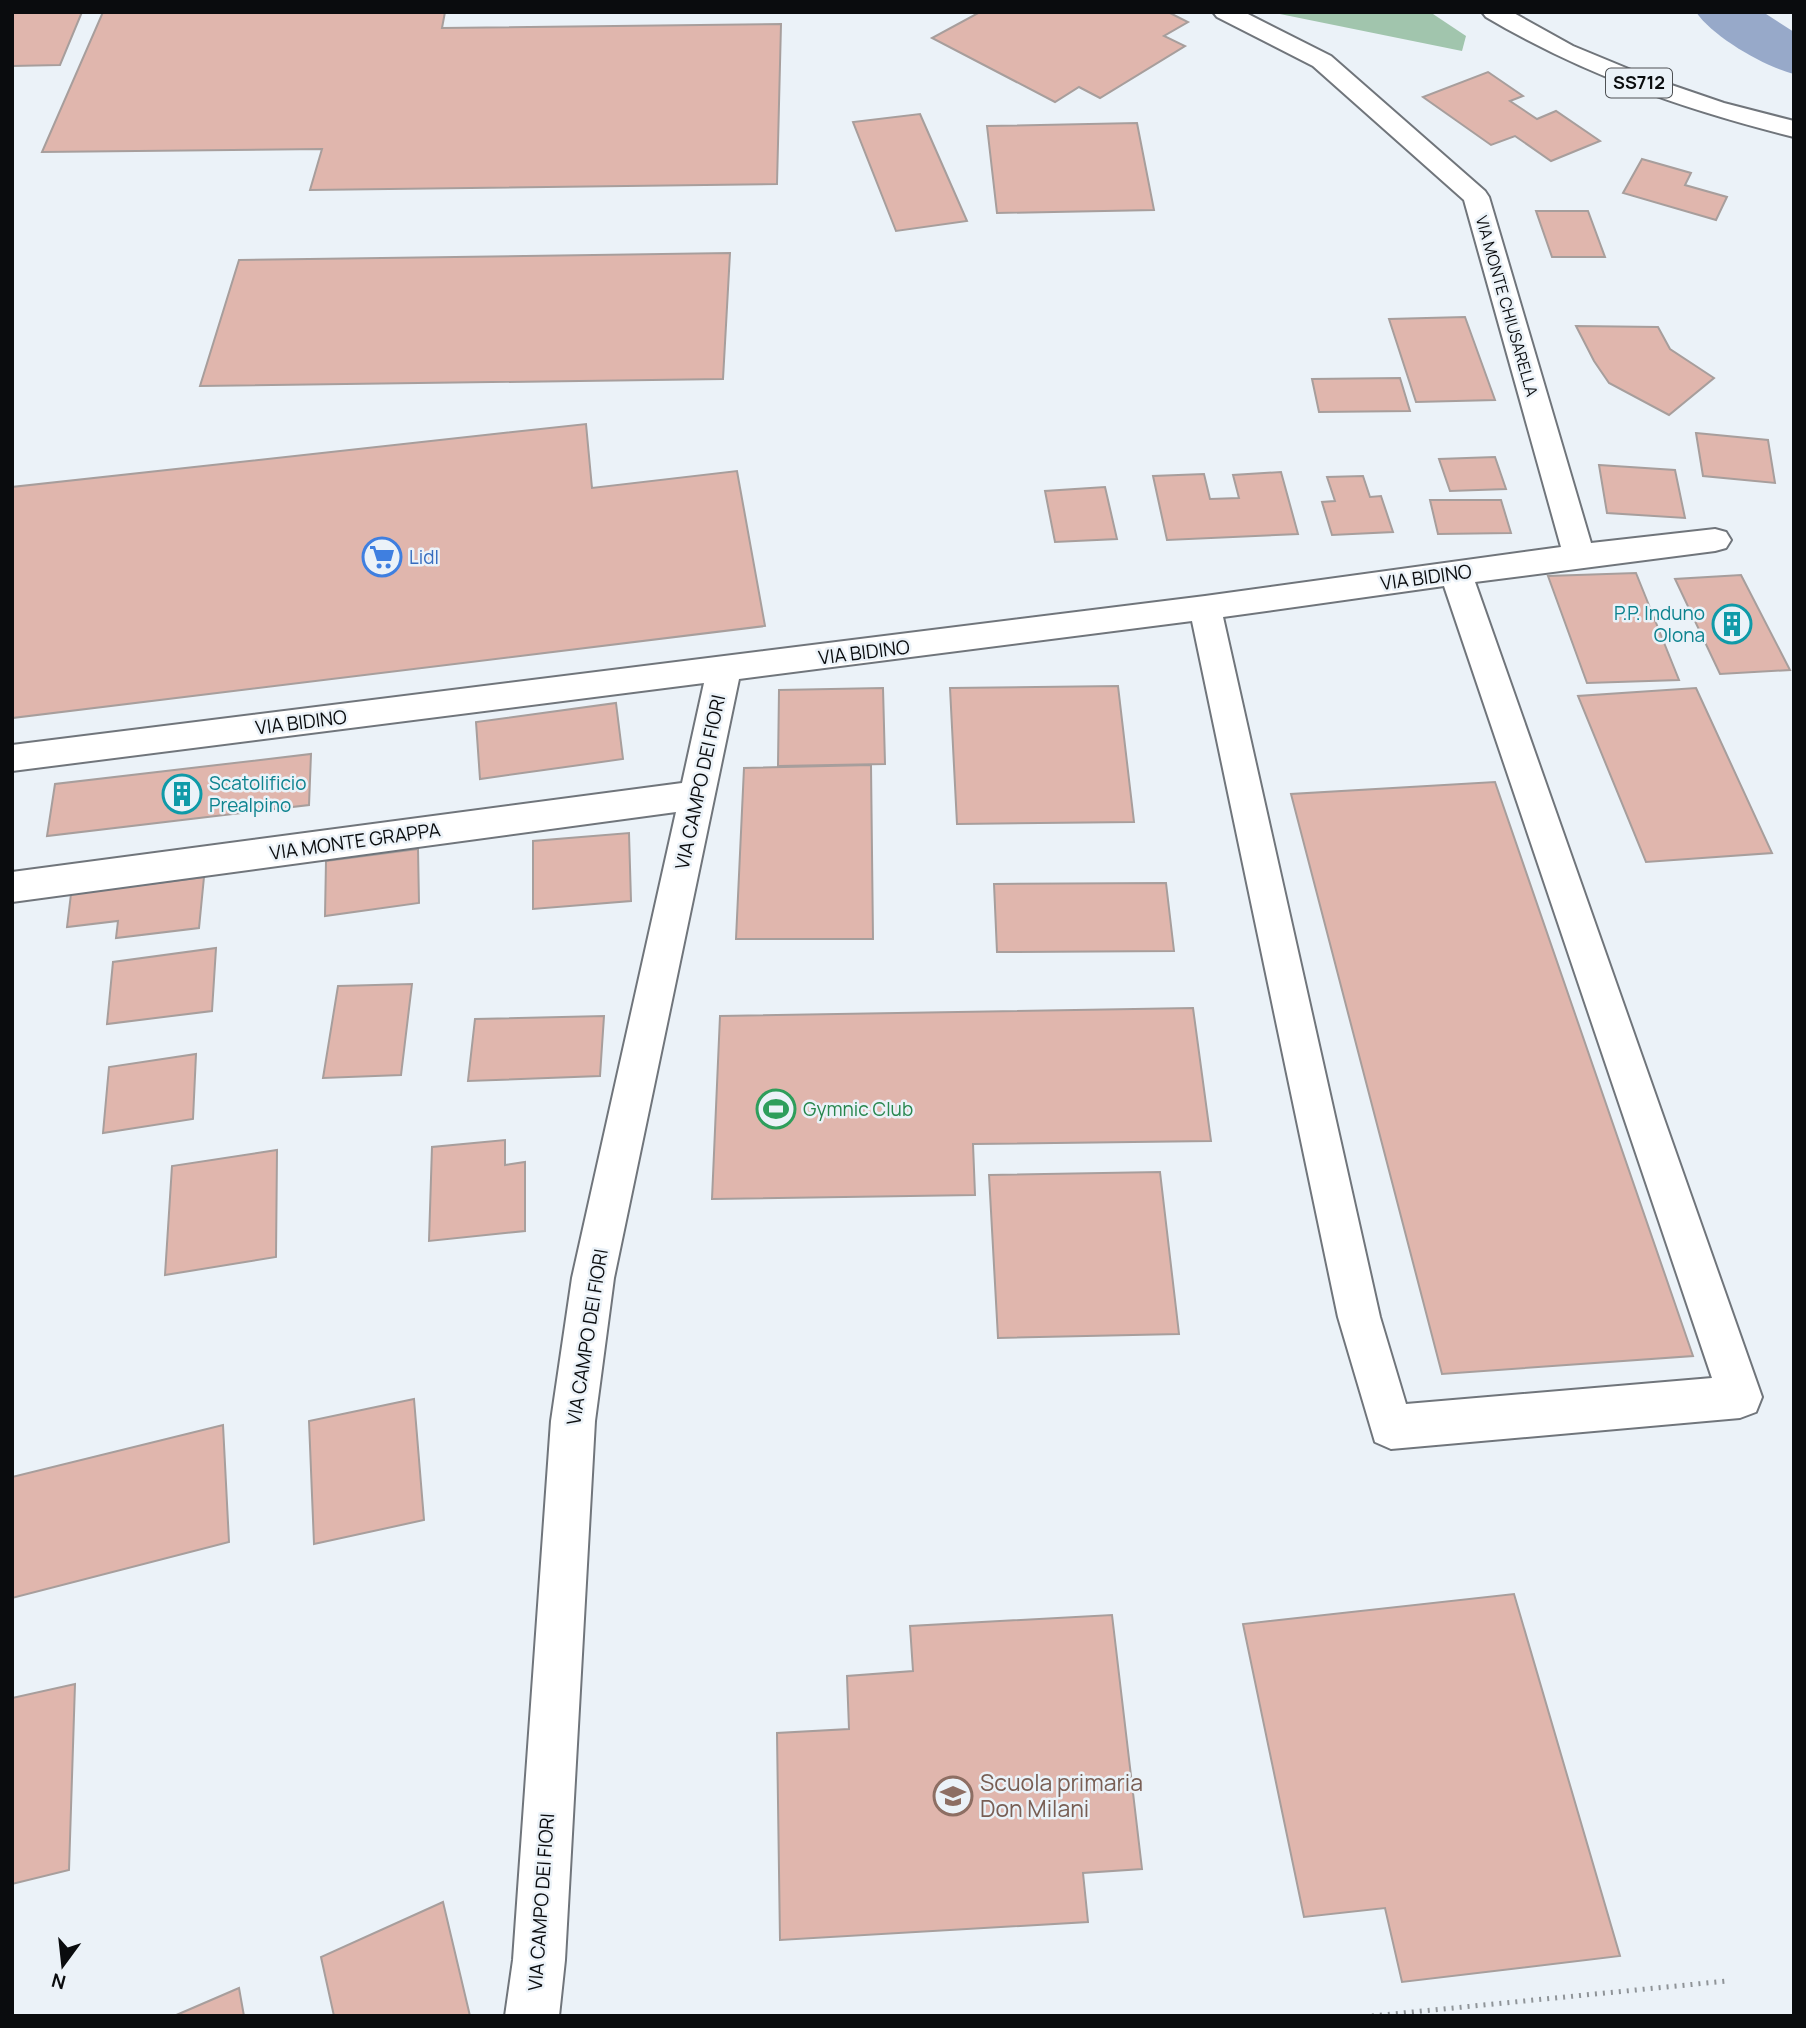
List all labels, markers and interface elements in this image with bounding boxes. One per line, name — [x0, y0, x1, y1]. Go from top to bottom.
road number: SS712 — [1606, 68, 1672, 98]
street label: VIA MONTE CHIUSARELLA — [1471, 213, 1543, 399]
supermarket icon: Lidl — [361, 536, 403, 578]
place label: Lidl — [409, 544, 439, 570]
street label: VIA BIDINO — [1379, 558, 1473, 596]
place label: P.P. Induno Olona — [1614, 600, 1705, 648]
building icon: P.P. Induno Olona — [1711, 603, 1753, 645]
street label: VIA BIDINO — [817, 633, 911, 670]
street label: VIA CAMPO DEI FIORI — [669, 692, 731, 872]
street label: VIA BIDINO — [254, 703, 348, 740]
place label: Scatolificio Prealpino — [209, 770, 306, 818]
building icon: Scatolificio Prealpino — [161, 773, 203, 815]
street label: VIA MONTE GRAPPA — [268, 816, 442, 866]
sports icon: Gymnic Club — [755, 1088, 797, 1130]
place label: Gymnic Club — [803, 1096, 913, 1122]
street label: VIA CAMPO DEI FIORI — [560, 1247, 614, 1427]
place label: Scuola primaria Don Milani — [980, 1766, 1143, 1824]
school or university icon: Scuola primaria Don Milani — [932, 1775, 974, 1817]
street label: VIA CAMPO DEI FIORI — [522, 1812, 560, 1992]
north arrow — [28, 1930, 98, 2000]
text: N — [49, 1967, 69, 1996]

